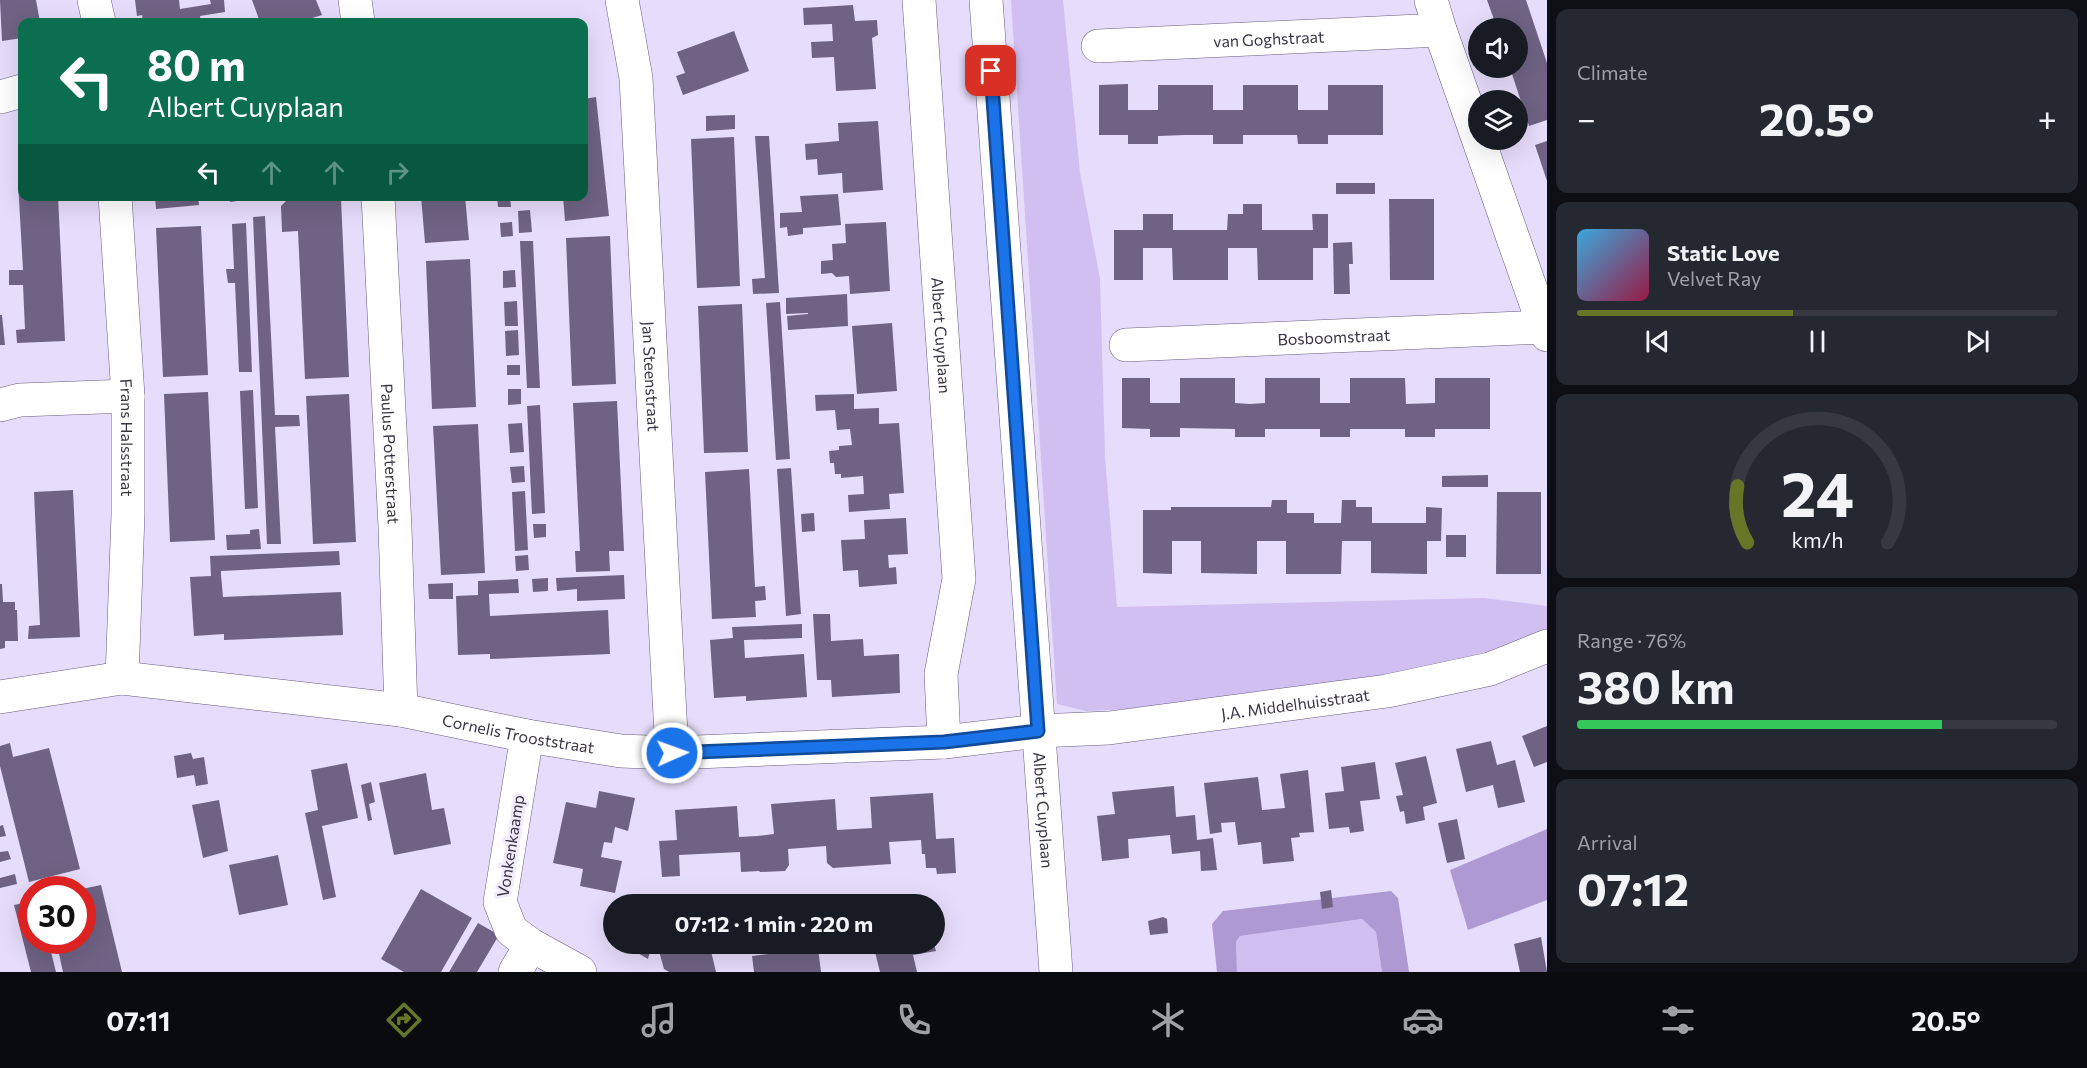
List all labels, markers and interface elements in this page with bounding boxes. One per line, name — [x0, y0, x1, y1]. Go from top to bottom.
map controls — [1468, 18, 1528, 150]
button: sound — [1468, 18, 1528, 78]
street label: van Goghstraat — [1213, 26, 1325, 50]
text: 80 m — [147, 38, 246, 90]
icon: left — [48, 42, 126, 120]
pin — [965, 45, 1016, 96]
icon: arrive — [974, 54, 1007, 87]
text: Climate — [1577, 60, 1647, 84]
text: Albert Cuyplaan — [147, 90, 344, 123]
button: layers — [1468, 90, 1528, 150]
text: 20.5° — [1759, 90, 1874, 145]
text: − — [1577, 97, 1596, 138]
text: + — [2038, 97, 2057, 138]
icon: left — [192, 156, 225, 189]
icon: ahead — [255, 156, 288, 189]
icon: ahead — [318, 156, 351, 189]
icon: right — [381, 156, 414, 189]
text: Static Love — [1667, 239, 1780, 266]
text: Velvet Ray — [1667, 266, 1761, 290]
street label: Albert Cuyplaan — [929, 276, 956, 394]
street label: Jan Steenstraat — [639, 321, 664, 432]
street label: Bosboomstraat — [1277, 324, 1391, 348]
icon: previous — [1641, 325, 1674, 358]
icon: pause — [1801, 325, 1834, 358]
icon: next — [1961, 325, 1994, 358]
street label: Frans Halsstraat — [117, 378, 138, 497]
street label: Paulus Potterstraat — [378, 383, 404, 525]
text: 24 — [1781, 454, 1853, 530]
text: km/h — [1791, 526, 1843, 552]
text: Range · 76% — [1577, 628, 1686, 652]
text: 380 km — [1577, 658, 1735, 713]
street label: J.A. Middelhuisstraat — [1220, 684, 1371, 723]
street label: Cornelis Trooststraat — [441, 709, 596, 756]
position arrow — [640, 721, 704, 785]
street label: Albert Cuyplaan — [1031, 751, 1058, 869]
street label: Vonkenkaamp — [493, 793, 527, 899]
text: Arrival — [1577, 830, 1638, 854]
text: 07:12 — [1577, 860, 1689, 915]
speed limit sign: 30 — [18, 876, 96, 954]
text: 07:12 · 1 min · 220 m — [675, 910, 873, 937]
icon: directions — [383, 999, 425, 1041]
icon: music — [638, 999, 680, 1041]
icon: phone — [893, 999, 935, 1041]
icon: climate — [1147, 999, 1189, 1041]
icon: car — [1402, 999, 1444, 1041]
icon: filters — [1657, 999, 1699, 1041]
text: 07:11 — [106, 1004, 170, 1037]
text: 20.5° — [1911, 1004, 1981, 1037]

